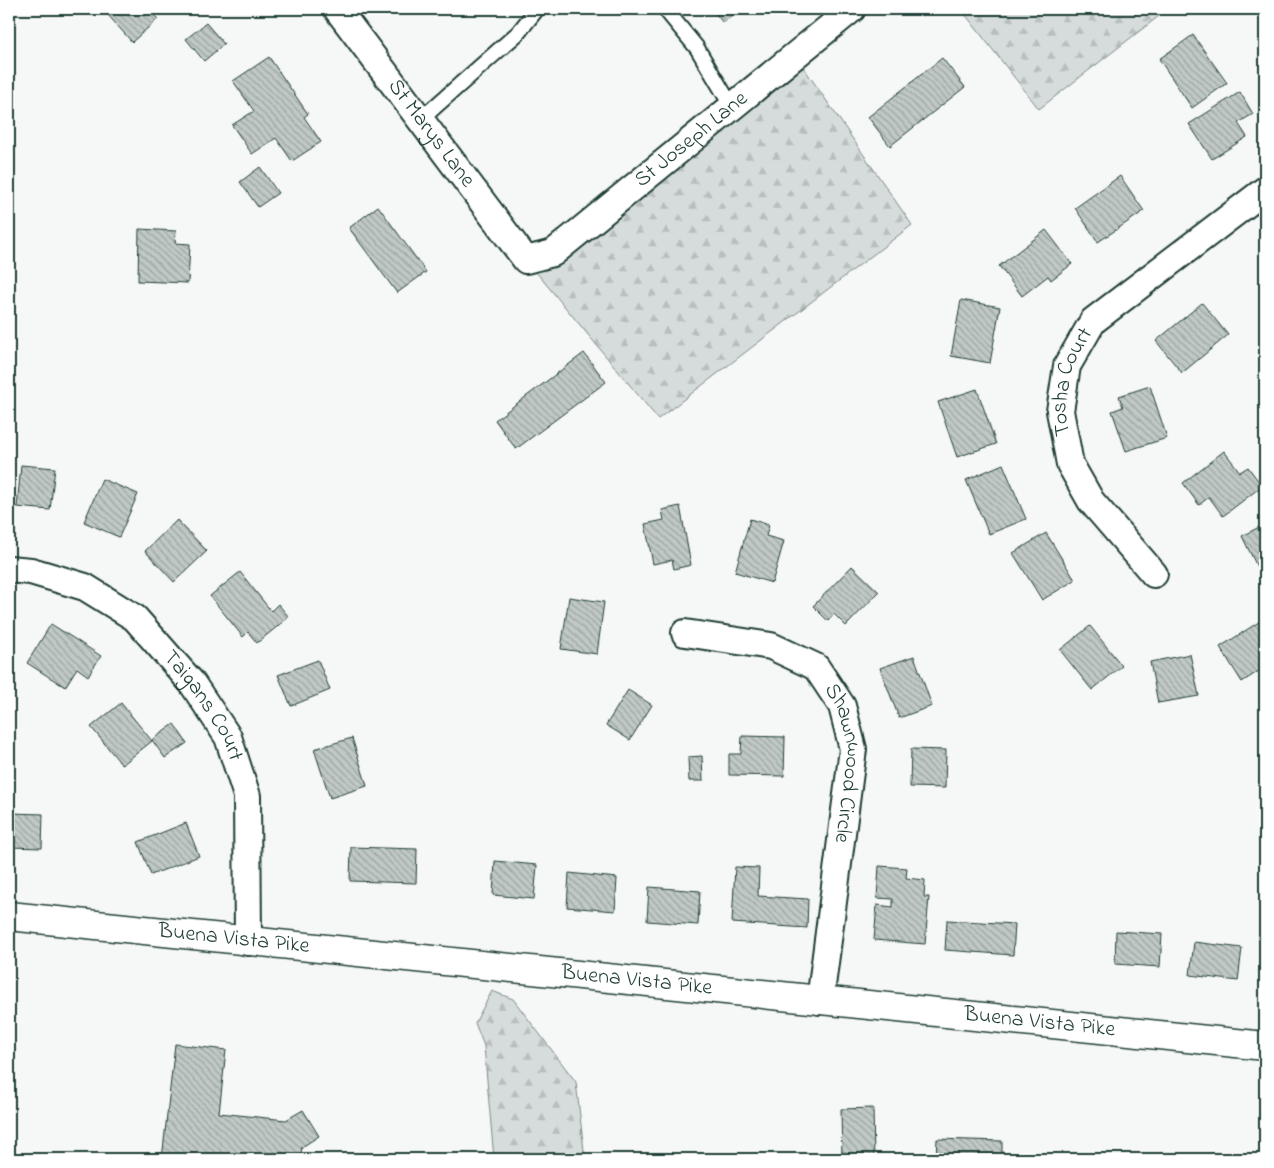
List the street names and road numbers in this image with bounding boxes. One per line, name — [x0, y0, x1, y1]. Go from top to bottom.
street label: St Marys Lane — [379, 73, 482, 195]
street label: St Joseph Lane — [628, 84, 755, 196]
street label: Tosha Court — [1044, 321, 1102, 439]
street label: Taigans Court — [154, 643, 251, 766]
street label: Shawnwood Circle — [815, 677, 870, 845]
street label: Buena Vista Pike — [156, 915, 311, 963]
street label: Buena Vista Pike — [559, 957, 714, 1005]
street label: Buena Vista Pike — [961, 999, 1117, 1046]

